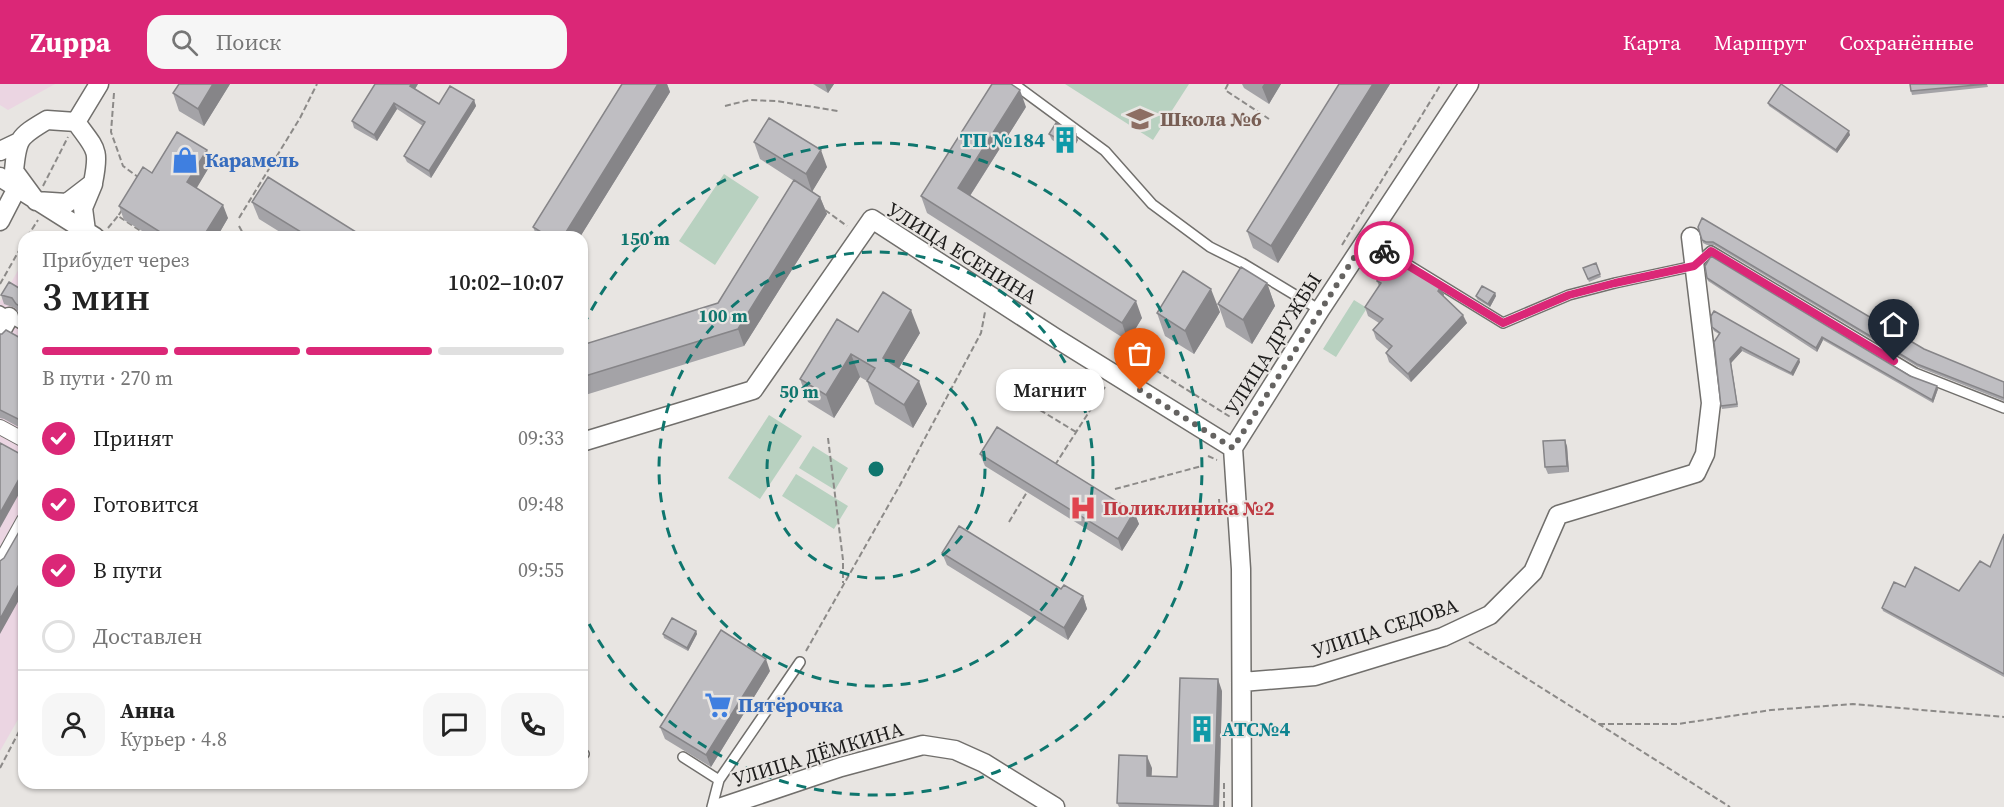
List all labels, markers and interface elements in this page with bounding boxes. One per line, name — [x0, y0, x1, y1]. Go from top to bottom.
search box — [147, 15, 567, 69]
text: Zuppa — [30, 23, 111, 61]
icon: search — [168, 26, 201, 59]
text: Поиск — [216, 27, 281, 57]
text: Карта — [1623, 28, 1681, 57]
text: Маршрут — [1714, 28, 1807, 57]
text: Сохранённые — [1840, 28, 1974, 57]
school or university icon: Школа №6 — [1125, 104, 1155, 134]
place label: Школа №6 — [1160, 105, 1262, 133]
building icon: ТП №184 — [1050, 125, 1080, 155]
place label: ТП №184 — [960, 126, 1045, 154]
shop icon: Карамель — [170, 145, 200, 175]
place label: Карамель — [205, 146, 299, 174]
street label: УЛИЦА ЕСЕНИНА — [881, 195, 1043, 311]
courier — [1354, 221, 1414, 281]
text: 150 m — [620, 226, 670, 251]
icon: bike — [1368, 235, 1401, 268]
text: Прибудет через — [42, 246, 189, 274]
text: 10:02–10:07 — [448, 267, 564, 297]
street label: УЛИЦА ДРУЖБЫ — [1218, 268, 1328, 420]
text: 3 мин — [42, 270, 150, 323]
pin — [1868, 299, 1919, 361]
text: 100 m — [698, 303, 748, 328]
icon: home — [1877, 308, 1910, 341]
pin — [1114, 328, 1165, 390]
icon: bag — [1123, 337, 1156, 370]
text: В пути · 270 m — [42, 364, 173, 392]
callout: Магнит — [996, 369, 1104, 411]
text: Магнит — [1013, 376, 1087, 404]
text: 50 m — [779, 379, 819, 404]
icon: check — [42, 422, 75, 455]
text: Принят — [93, 423, 173, 453]
text: 09:33 — [518, 424, 564, 452]
centre of rings — [866, 459, 886, 479]
icon: check — [42, 488, 75, 521]
text: Готовится — [93, 489, 199, 519]
text: 09:48 — [518, 490, 564, 518]
hospital icon: Поликлиника №2 — [1068, 493, 1098, 523]
place label: Поликлиника №2 — [1103, 494, 1275, 522]
icon: check — [42, 554, 75, 587]
text: В пути — [93, 555, 162, 585]
text: 09:55 — [518, 556, 564, 584]
street label: УЛИЦА СЕДОВА — [1308, 591, 1462, 665]
text: Доставлен — [93, 621, 203, 651]
supermarket icon: Пятёрочка — [703, 690, 733, 720]
place label: Пятёрочка — [738, 691, 843, 719]
button: person — [42, 693, 105, 756]
button: chat — [423, 693, 486, 756]
button: phone — [501, 693, 564, 756]
text: Анна — [120, 695, 175, 725]
building icon: АТС№4 — [1187, 714, 1217, 744]
street label: УЛИЦА ДЁМКИНА — [729, 715, 907, 793]
place label: АТС№4 — [1222, 715, 1290, 743]
text: Курьер · 4.8 — [120, 725, 227, 753]

